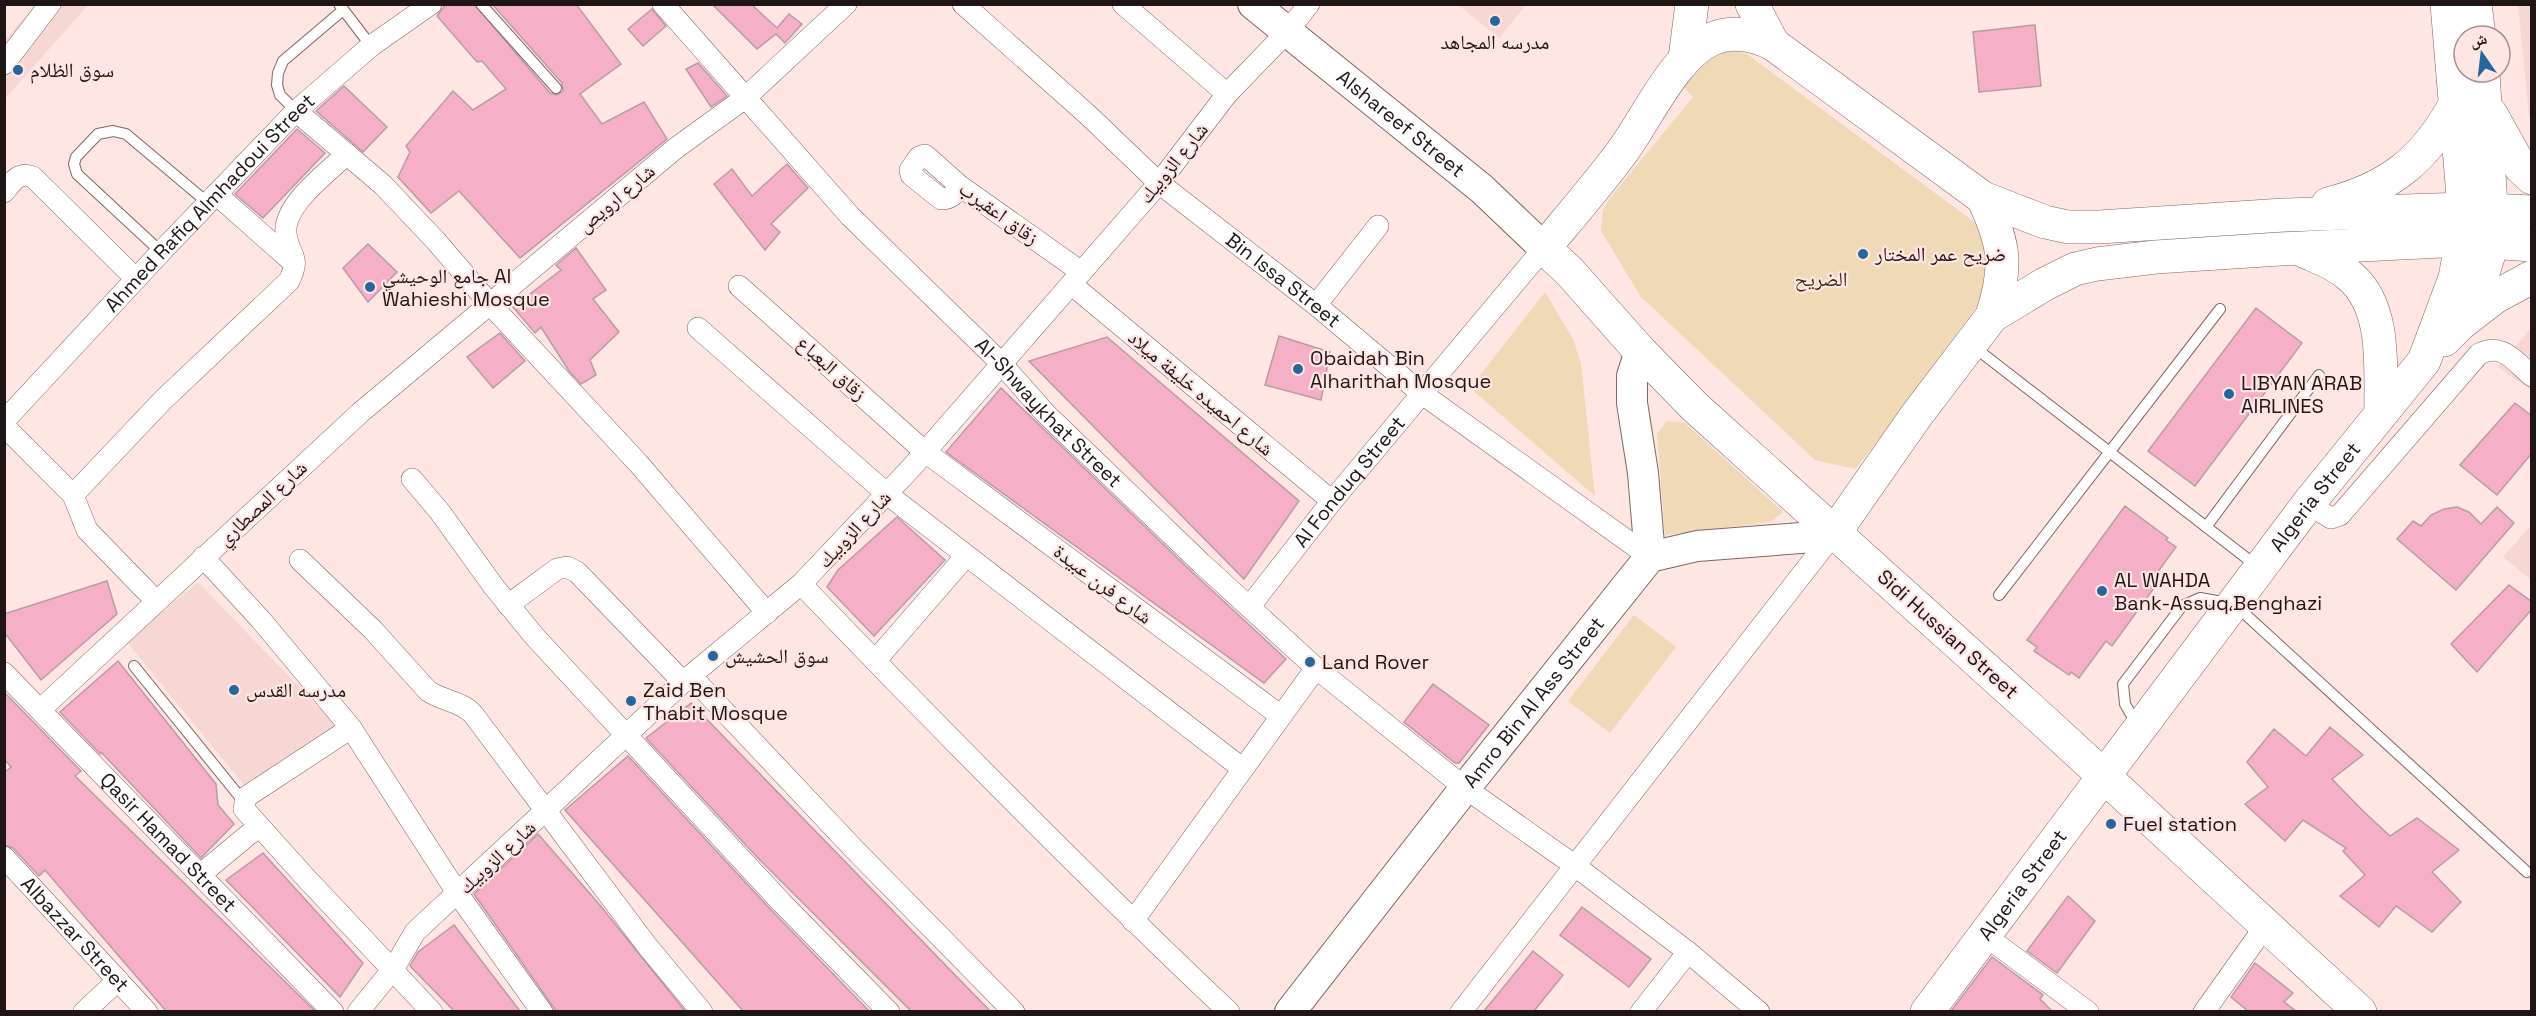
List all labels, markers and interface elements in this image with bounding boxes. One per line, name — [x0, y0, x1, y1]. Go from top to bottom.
marker: مدرسه المجاهد — [1488, 14, 1502, 28]
north arrow — [2452, 24, 2512, 84]
text: ش — [2468, 28, 2489, 52]
place label: مدرسه المجاهد — [1441, 29, 1549, 55]
place label: سوق الظلام — [30, 57, 114, 84]
marker: سوق الظلام — [11, 63, 25, 77]
street label: Alshareef Street — [1331, 64, 1470, 183]
street label: Ahmed Rafiq Almhadoui Street — [99, 88, 320, 318]
street label: شارع الزوبيك — [1132, 117, 1214, 209]
street label: شارع ارويص — [572, 158, 660, 238]
street label: زقاق اعقيرب — [954, 175, 1044, 251]
street label: Bin Issa Street — [1220, 227, 1346, 333]
place label: ضريح عمر المختار — [1874, 241, 2006, 267]
marker: ضريح عمر المختار — [1856, 247, 1870, 261]
place label: جامع الوحيشي Al Wahieshi Mosque — [382, 263, 550, 312]
park label: الضريح — [1795, 266, 1847, 292]
marker: جامع الوحيشي Al Wahieshi Mosque — [363, 280, 377, 294]
street label: شارع احميده خليفة ميلاد — [1123, 324, 1279, 462]
street label: زقاق البعباع — [792, 330, 872, 406]
street label: Al-Shwaykhat Street — [969, 332, 1127, 493]
place label: Obaidah Bin Alharithah Mosque — [1310, 345, 1491, 394]
marker: Obaidah Bin Alharithah Mosque — [1291, 362, 1305, 376]
place label: LIBYAN ARAB AIRLINES — [2241, 370, 2362, 419]
marker: LIBYAN ARAB AIRLINES — [2222, 387, 2236, 401]
street label: Al Fonduq Street — [1288, 411, 1411, 553]
street label: Algeria Street — [2264, 437, 2366, 557]
street label: شارع المصطاري — [212, 455, 315, 554]
street label: شارع الزوبيك — [811, 485, 897, 573]
street label: شارع فرن عبيدة — [1048, 538, 1158, 630]
street label: Sidi Hussian Street — [1872, 564, 2024, 704]
place label: AL WAHDA Bank-Assuq،Benghazi — [2114, 567, 2322, 616]
marker: AL WAHDA Bank-Assuq،Benghazi — [2095, 584, 2109, 598]
street label: Amro Bin Al Ass Street — [1457, 611, 1610, 793]
place label: سوق الحشيش — [725, 643, 829, 669]
marker: سوق الحشيش — [706, 649, 720, 663]
place label: Land Rover — [1322, 649, 1429, 675]
marker: Land Rover — [1303, 655, 1317, 669]
place label: مدرسه القدس — [246, 677, 346, 703]
place label: Zaid Ben Thabit Mosque — [643, 677, 788, 726]
marker: مدرسه القدس — [227, 683, 241, 697]
marker: Zaid Ben Thabit Mosque — [624, 694, 638, 708]
street label: Qasir Hamad Street — [95, 767, 242, 918]
place label: Fuel station — [2123, 811, 2237, 837]
street label: شارع الزوبيك — [453, 814, 541, 900]
marker: Fuel station — [2104, 817, 2118, 831]
street label: Algeria Street — [1972, 824, 2073, 946]
street label: Albazzar Street — [15, 871, 135, 997]

